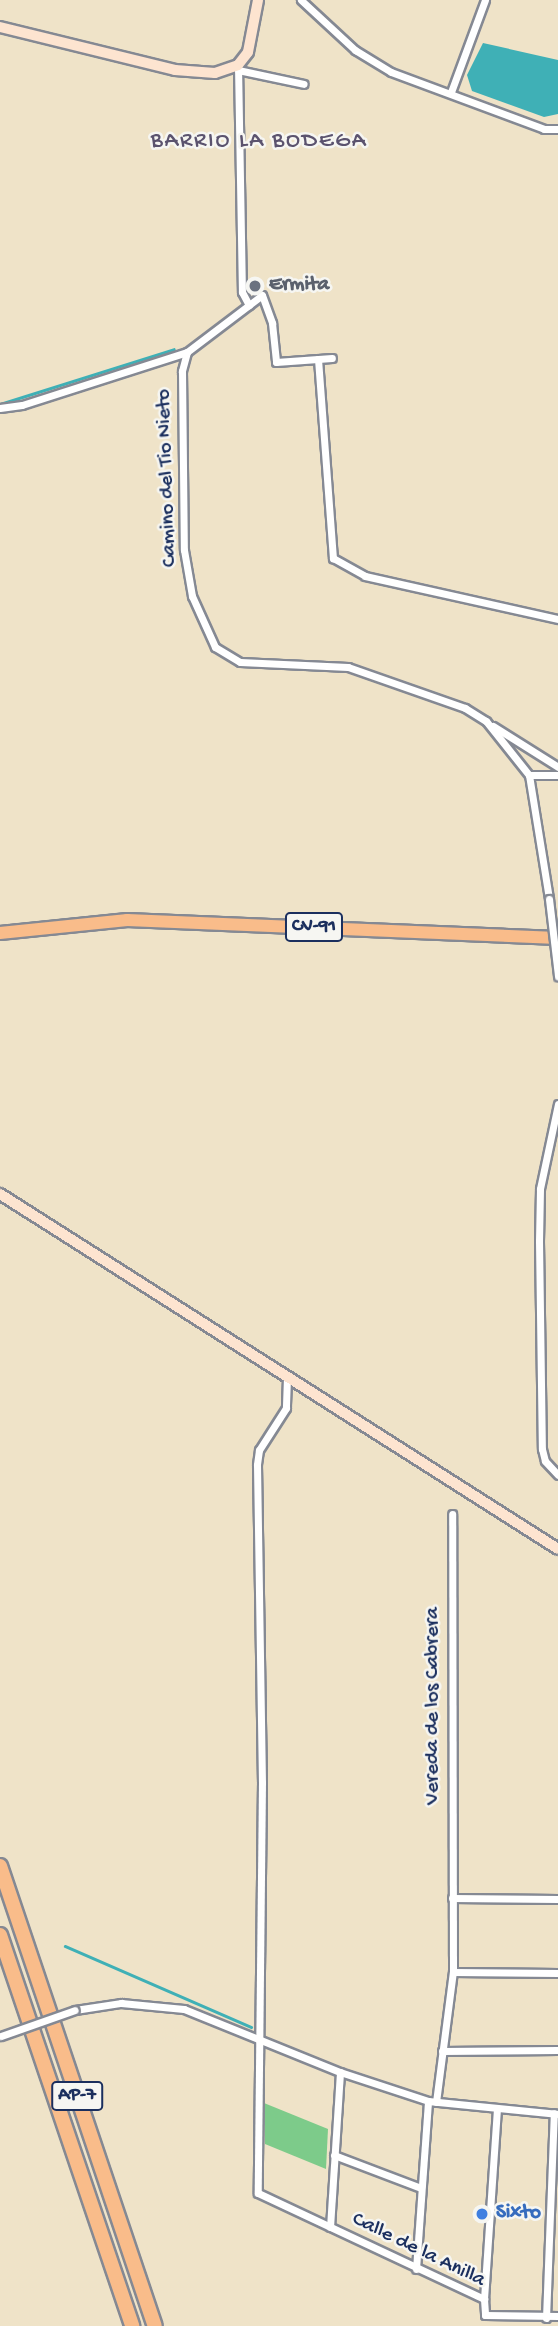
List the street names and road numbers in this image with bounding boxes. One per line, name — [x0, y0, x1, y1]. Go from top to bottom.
street label: Camino del Tio Nieto — [152, 389, 184, 567]
road number: CV-91 — [284, 911, 344, 942]
street label: Vereda de los Cabrera — [421, 1607, 447, 1805]
road number: AP-7 — [51, 2080, 103, 2112]
street label: Calle de la Anilla — [347, 2208, 489, 2294]

